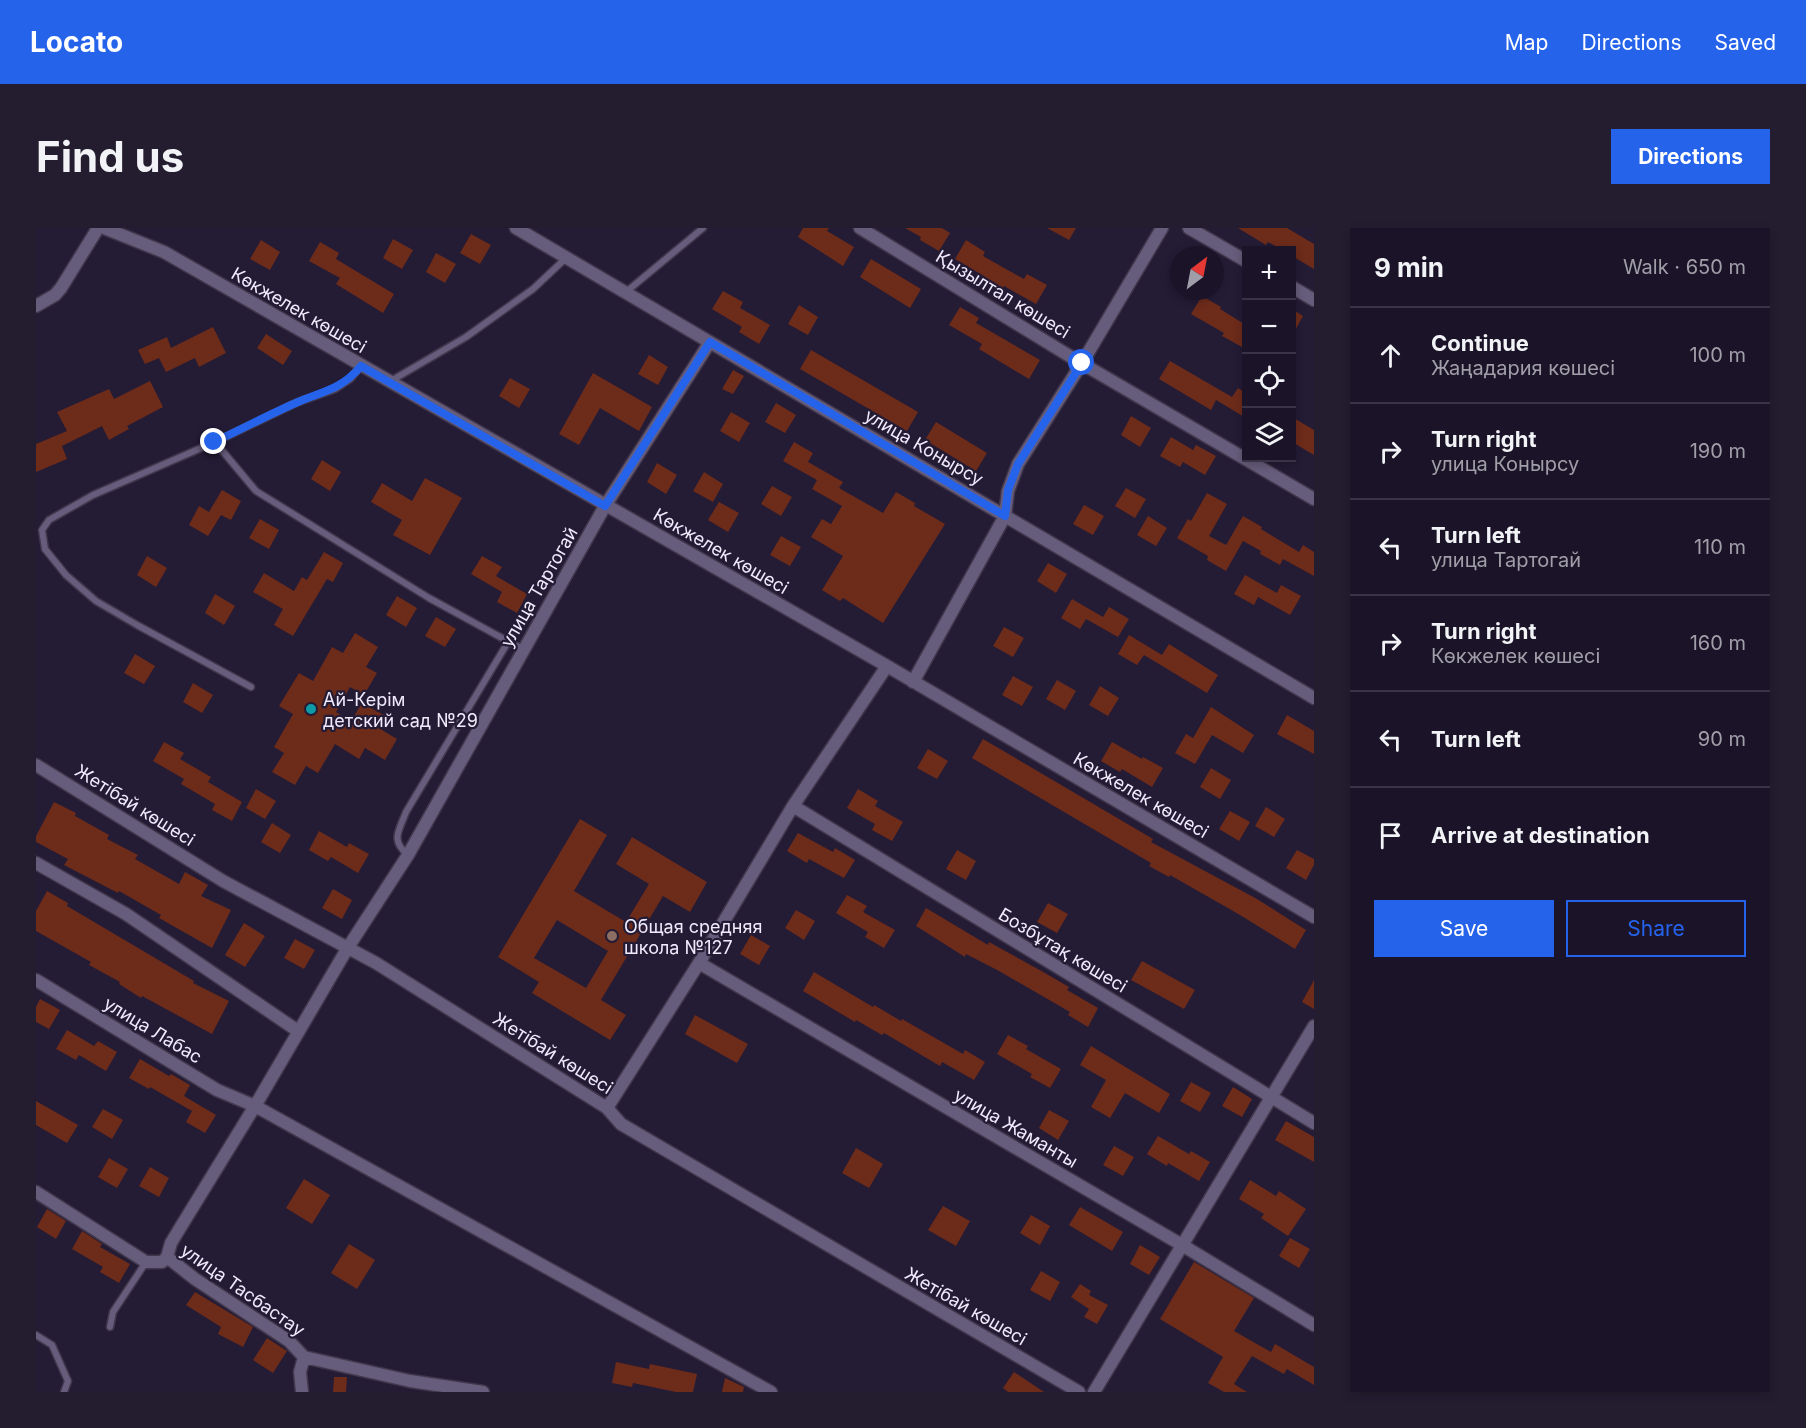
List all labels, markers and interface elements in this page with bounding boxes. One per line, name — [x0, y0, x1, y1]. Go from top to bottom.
text: Locato — [30, 25, 123, 59]
text: Map — [1505, 30, 1548, 55]
text: Directions — [1581, 30, 1682, 55]
text: Saved — [1715, 30, 1776, 55]
button: Directions — [1611, 129, 1770, 184]
text: Find us — [36, 131, 184, 182]
street label: Қызылтал көшесі — [932, 246, 1074, 342]
north arrow — [1170, 246, 1224, 300]
map controls — [1242, 246, 1296, 462]
button: + — [1242, 246, 1296, 300]
text: 9 min — [1374, 252, 1444, 283]
text: Walk · 650 m — [1623, 255, 1746, 279]
street label: Көкжелек көшесі — [228, 263, 370, 357]
button: − — [1242, 300, 1296, 354]
text: Continue — [1431, 330, 1529, 356]
icon: ahead — [1374, 339, 1407, 372]
text: 100 m — [1689, 343, 1746, 367]
route start — [1068, 349, 1094, 375]
button: locate — [1242, 354, 1296, 408]
text: Жаңадария көшесі — [1431, 356, 1615, 380]
street label: улица Конырсу — [861, 405, 987, 489]
button: layers — [1242, 408, 1296, 462]
text: Turn right — [1431, 426, 1537, 452]
route end — [200, 428, 226, 454]
icon: right — [1374, 435, 1407, 468]
text: 190 m — [1690, 439, 1746, 463]
text: улица Конырсу — [1431, 452, 1579, 476]
street label: Көкжелек көшесі — [650, 504, 792, 598]
text: Turn left — [1431, 522, 1521, 548]
street label: улица Тартогай — [496, 523, 582, 651]
icon: left — [1374, 531, 1407, 564]
text: 110 m — [1694, 535, 1746, 559]
text: улица Тартогай — [1431, 548, 1581, 572]
text: Turn right — [1431, 618, 1537, 644]
icon: right — [1374, 627, 1407, 660]
text: 160 m — [1690, 631, 1746, 655]
text: Көкжелек көшесі — [1431, 644, 1600, 668]
place label: Ай-Керім детский сад №29 — [323, 689, 478, 731]
marker: Ай-Керім детский сад №29 — [304, 702, 318, 716]
icon: left — [1374, 723, 1407, 756]
text: Turn left — [1431, 726, 1521, 752]
text: 90 m — [1698, 727, 1746, 751]
street label: Көкжелек көшесі — [1070, 748, 1212, 842]
street label: Жетібай көшесі — [71, 760, 199, 850]
icon: arrive — [1374, 819, 1407, 852]
text: Arrive at destination — [1431, 822, 1650, 848]
button: Save — [1374, 900, 1554, 957]
button: Share — [1566, 900, 1746, 957]
street label: Бозбұтақ көшесі — [995, 903, 1131, 997]
place label: Общая средняя школа №127 — [624, 916, 762, 958]
marker: Общая средняя школа №127 — [605, 929, 619, 943]
street label: улица Лабас — [100, 992, 206, 1068]
street label: Жетібай көшесі — [489, 1008, 617, 1098]
street label: улица Жаманты — [951, 1084, 1081, 1172]
street label: улица Тасбастау — [177, 1239, 309, 1341]
street label: Жетібай көшесі — [901, 1263, 1031, 1349]

